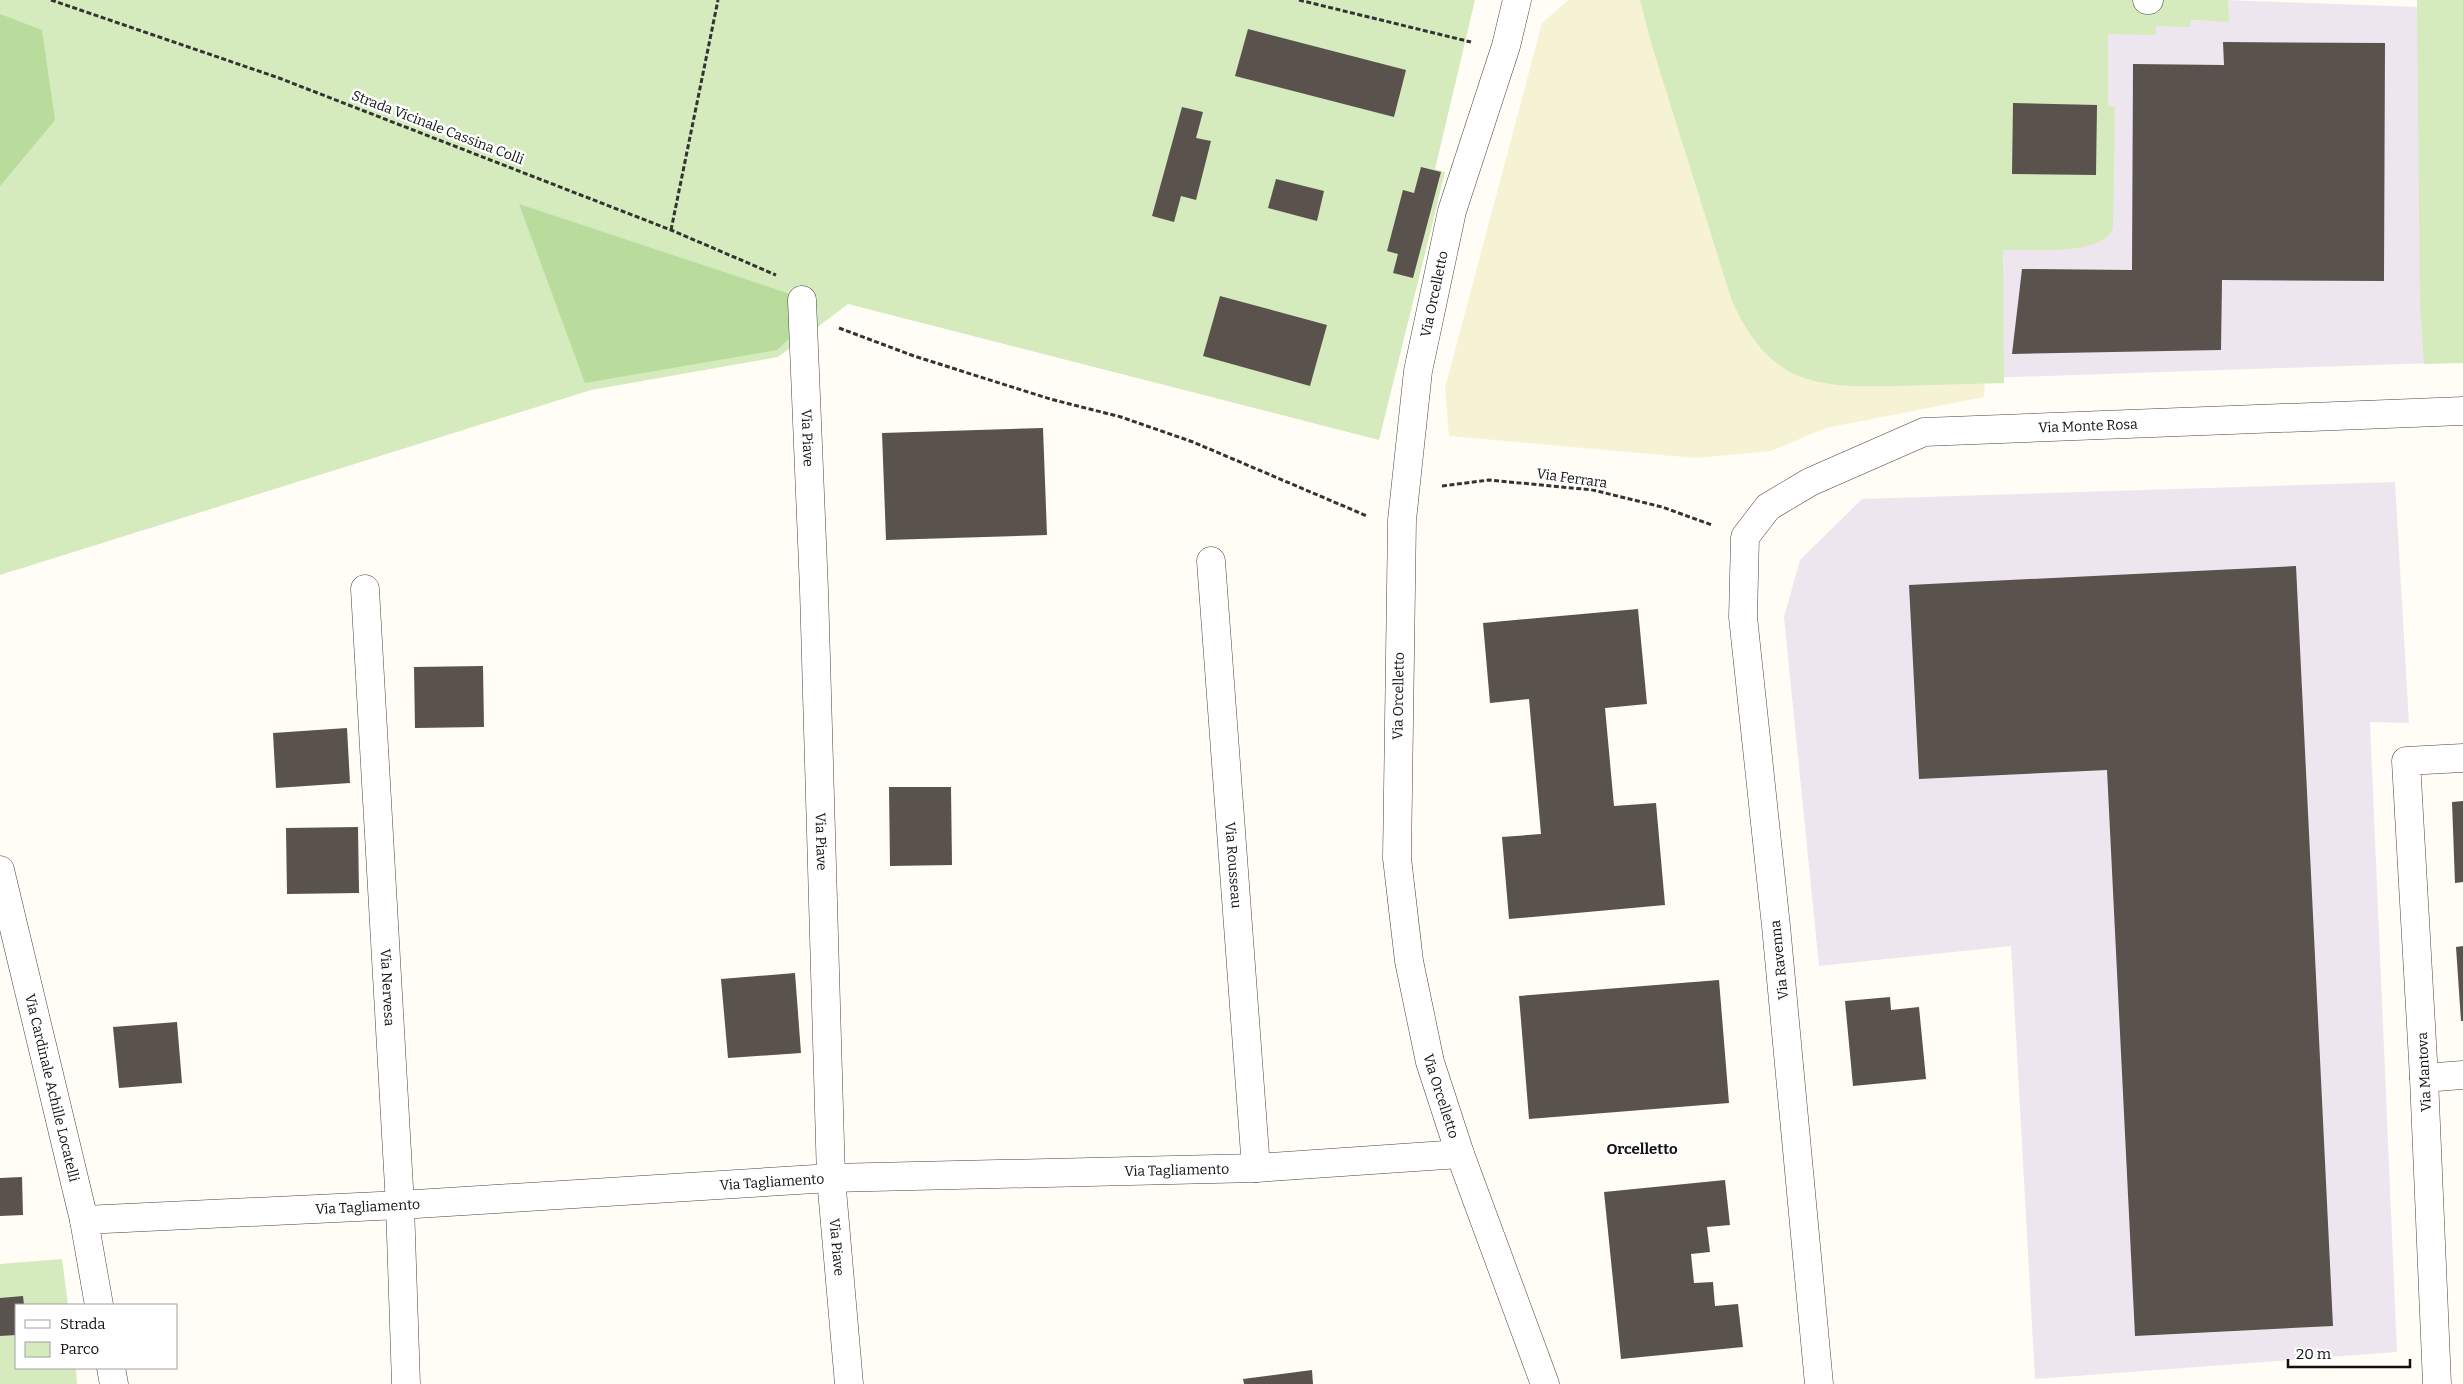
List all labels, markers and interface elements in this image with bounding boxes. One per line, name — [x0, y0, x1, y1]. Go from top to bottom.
street label: Strada Vicinale Cassina Colli — [349, 87, 526, 168]
street label: Via Orcelletto — [1417, 249, 1452, 339]
street label: Via Piave — [798, 409, 817, 467]
street label: Via Monte Rosa — [2038, 416, 2138, 437]
street label: Via Ferrara — [1535, 465, 1609, 492]
street label: Via Orcelletto — [1389, 652, 1408, 740]
street label: Via Piave — [811, 812, 830, 871]
street label: Via Rousseau — [1221, 821, 1245, 909]
street label: Via Ravenna — [1767, 919, 1792, 1001]
street label: Via Nervesa — [376, 948, 398, 1027]
street label: Via Cardinale Achille Locatelli — [21, 992, 83, 1184]
street label: Via Mantova — [2414, 1031, 2435, 1112]
street label: Via Orcelletto — [1420, 1052, 1462, 1141]
district label: Orcelletto — [1606, 1140, 1678, 1158]
street label: Via Tagliamento — [1124, 1161, 1229, 1180]
street label: Via Tagliamento — [719, 1170, 825, 1194]
street label: Via Tagliamento — [315, 1196, 421, 1218]
street label: Via Piave — [826, 1218, 848, 1277]
legend — [15, 1304, 178, 1369]
text: Strada — [60, 1315, 106, 1333]
scale bar — [2288, 1336, 2410, 1368]
text: Parco — [60, 1340, 99, 1358]
text: 20 m — [2296, 1345, 2332, 1363]

